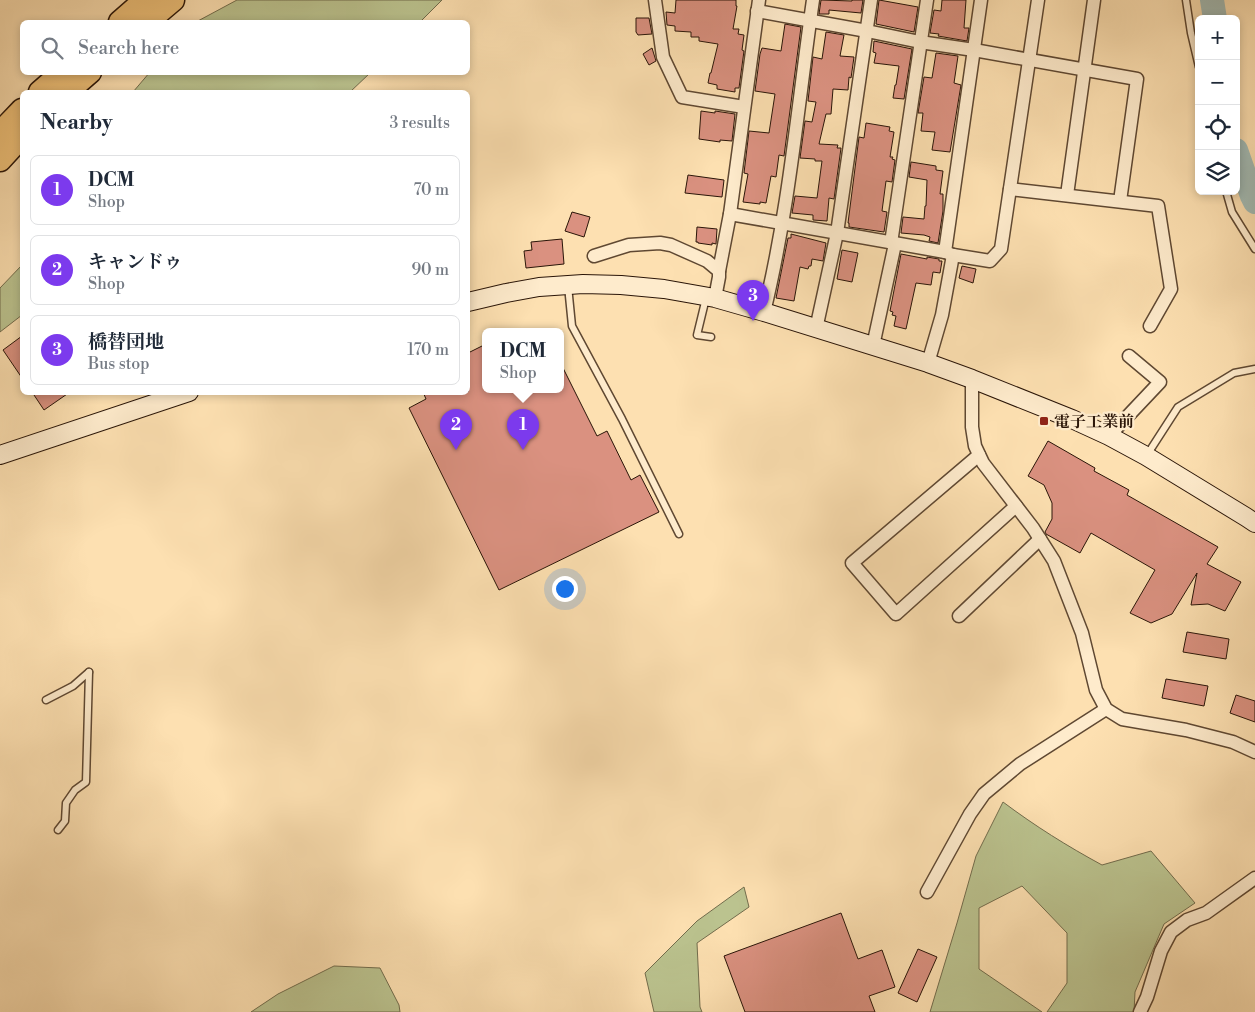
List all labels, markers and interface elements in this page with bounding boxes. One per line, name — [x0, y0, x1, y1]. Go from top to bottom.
map controls — [1195, 15, 1240, 195]
button: + — [1195, 15, 1240, 60]
search box — [20, 20, 470, 75]
icon: search — [38, 34, 66, 62]
text: Search here — [78, 36, 179, 60]
button: − — [1195, 60, 1240, 105]
button: locate — [1195, 105, 1240, 150]
text: Nearby — [40, 110, 113, 136]
text: 3 results — [389, 113, 450, 133]
button: layers — [1195, 150, 1240, 195]
text: DCM — [88, 168, 134, 192]
text: 1 — [53, 180, 61, 200]
text: 70 m — [413, 180, 449, 200]
text: Shop — [88, 192, 125, 212]
text: キャンドゥ — [88, 250, 183, 274]
text: 2 — [52, 260, 62, 280]
text: 90 m — [411, 260, 449, 280]
text: Shop — [88, 274, 125, 294]
pin: 3 — [737, 280, 769, 321]
popup — [482, 328, 564, 393]
text: 橋替団地 — [88, 330, 164, 354]
text: DCM — [500, 339, 546, 363]
text: 3 — [52, 340, 62, 360]
text: 170 m — [407, 340, 449, 360]
text: Bus stop — [88, 354, 150, 374]
text: Shop — [500, 363, 537, 383]
pin: 2 — [440, 409, 472, 450]
pin: 1 — [507, 409, 539, 450]
place label: 電子工業前 — [1054, 412, 1134, 432]
marker: 電子工業前 — [1038, 415, 1050, 427]
your location — [552, 576, 578, 602]

